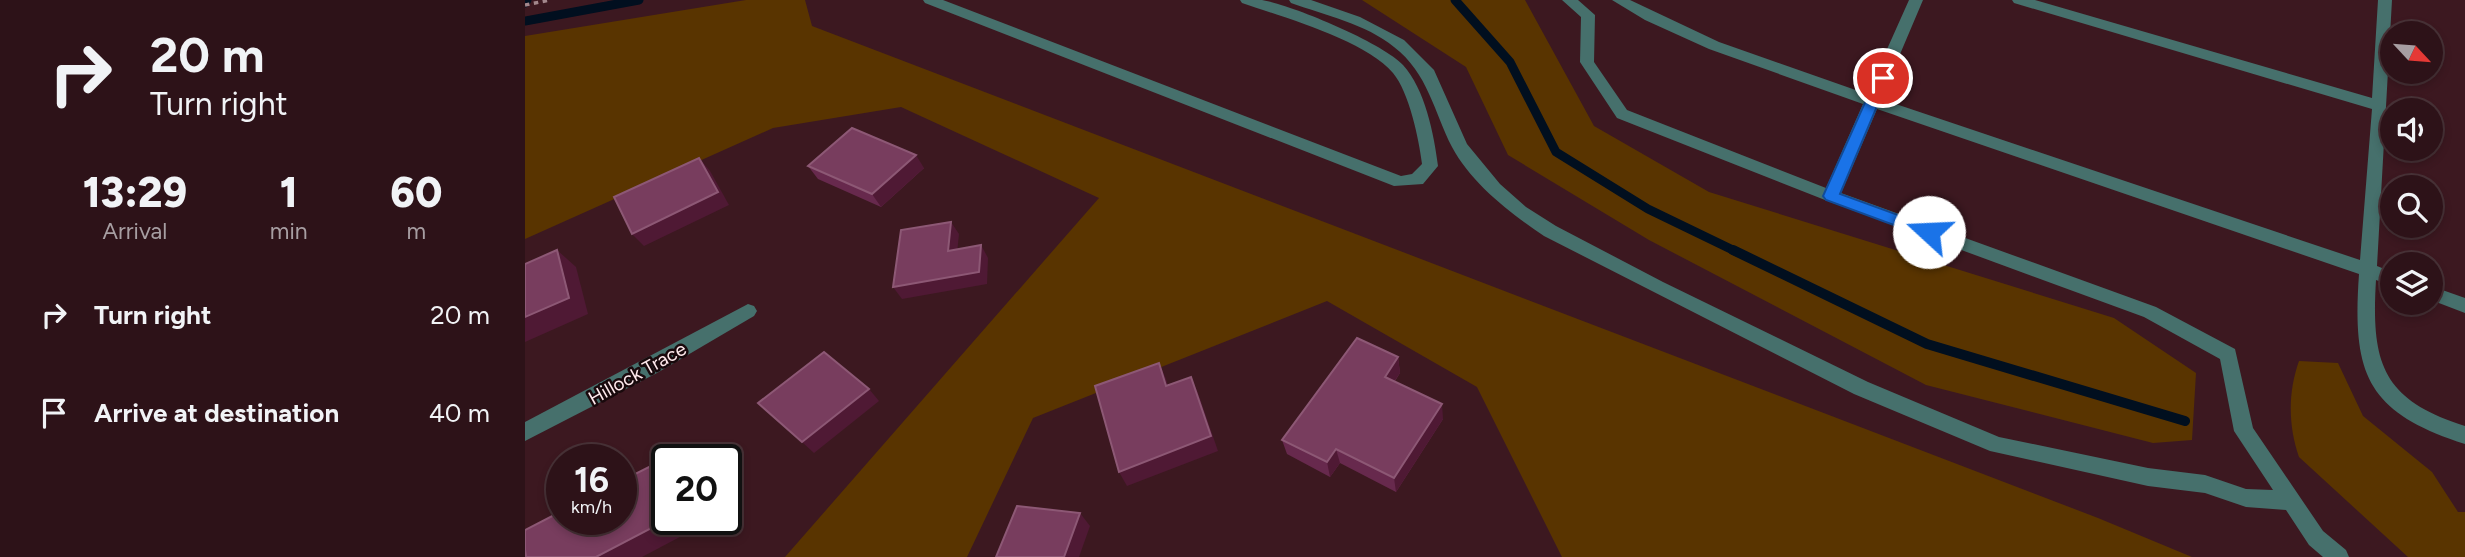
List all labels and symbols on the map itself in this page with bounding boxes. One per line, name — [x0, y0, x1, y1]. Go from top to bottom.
north arrow — [2380, 21, 2443, 84]
pin — [1853, 48, 1913, 108]
position arrow — [1892, 195, 1966, 269]
street label: Hillock Trace — [584, 337, 690, 410]
speed limit sign: 20 — [651, 444, 742, 535]

